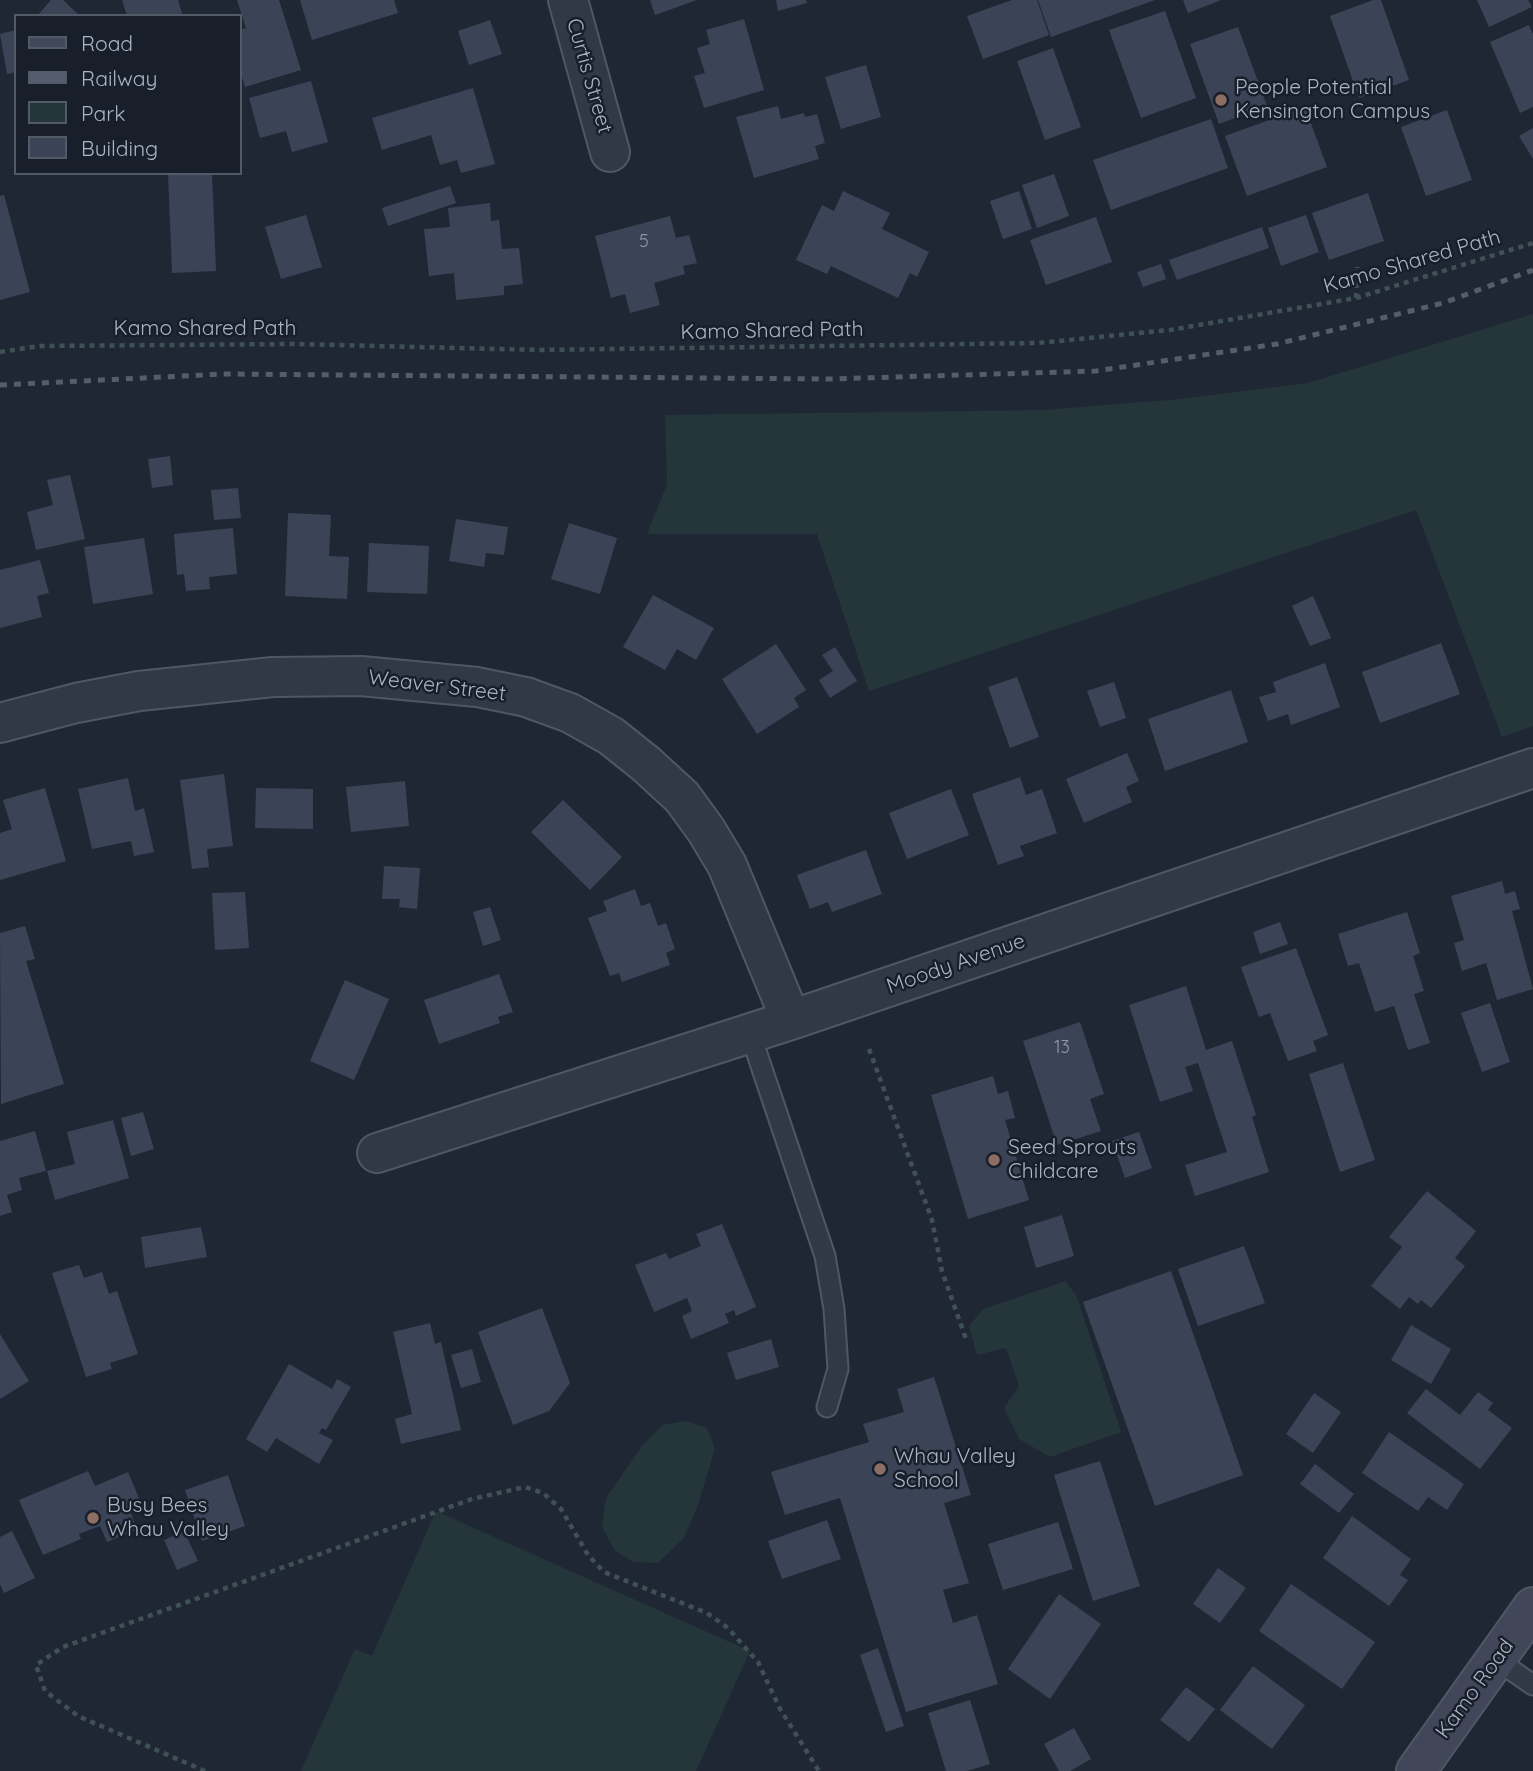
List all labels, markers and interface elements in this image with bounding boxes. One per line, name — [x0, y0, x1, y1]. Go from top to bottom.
legend — [14, 14, 242, 175]
street label: Curtis Street — [561, 16, 617, 136]
text: Road — [81, 30, 133, 56]
text: Railway — [81, 65, 157, 91]
place label: People Potential Kensington Campus — [1235, 75, 1430, 125]
marker: People Potential Kensington Campus — [1213, 92, 1229, 108]
text: Park — [81, 100, 125, 126]
text: Building — [81, 135, 158, 161]
street label: Kamo Shared Path — [1321, 225, 1503, 299]
house number: 5 — [639, 231, 649, 253]
street label: Kamo Shared Path — [113, 316, 297, 342]
street label: Kamo Shared Path — [680, 317, 864, 345]
street label: Weaver Street — [367, 665, 507, 707]
street label: Moody Avenue — [883, 928, 1029, 1000]
house number: 13 — [1054, 1037, 1070, 1059]
place label: Seed Sprouts Childcare — [1008, 1135, 1136, 1185]
marker: Seed Sprouts Childcare — [986, 1152, 1002, 1168]
place label: Whau Valley School — [894, 1444, 1016, 1494]
marker: Whau Valley School — [872, 1461, 888, 1477]
place label: Busy Bees Whau Valley — [107, 1493, 229, 1543]
marker: Busy Bees Whau Valley — [85, 1510, 101, 1526]
street label: Kamo Road — [1431, 1634, 1519, 1744]

